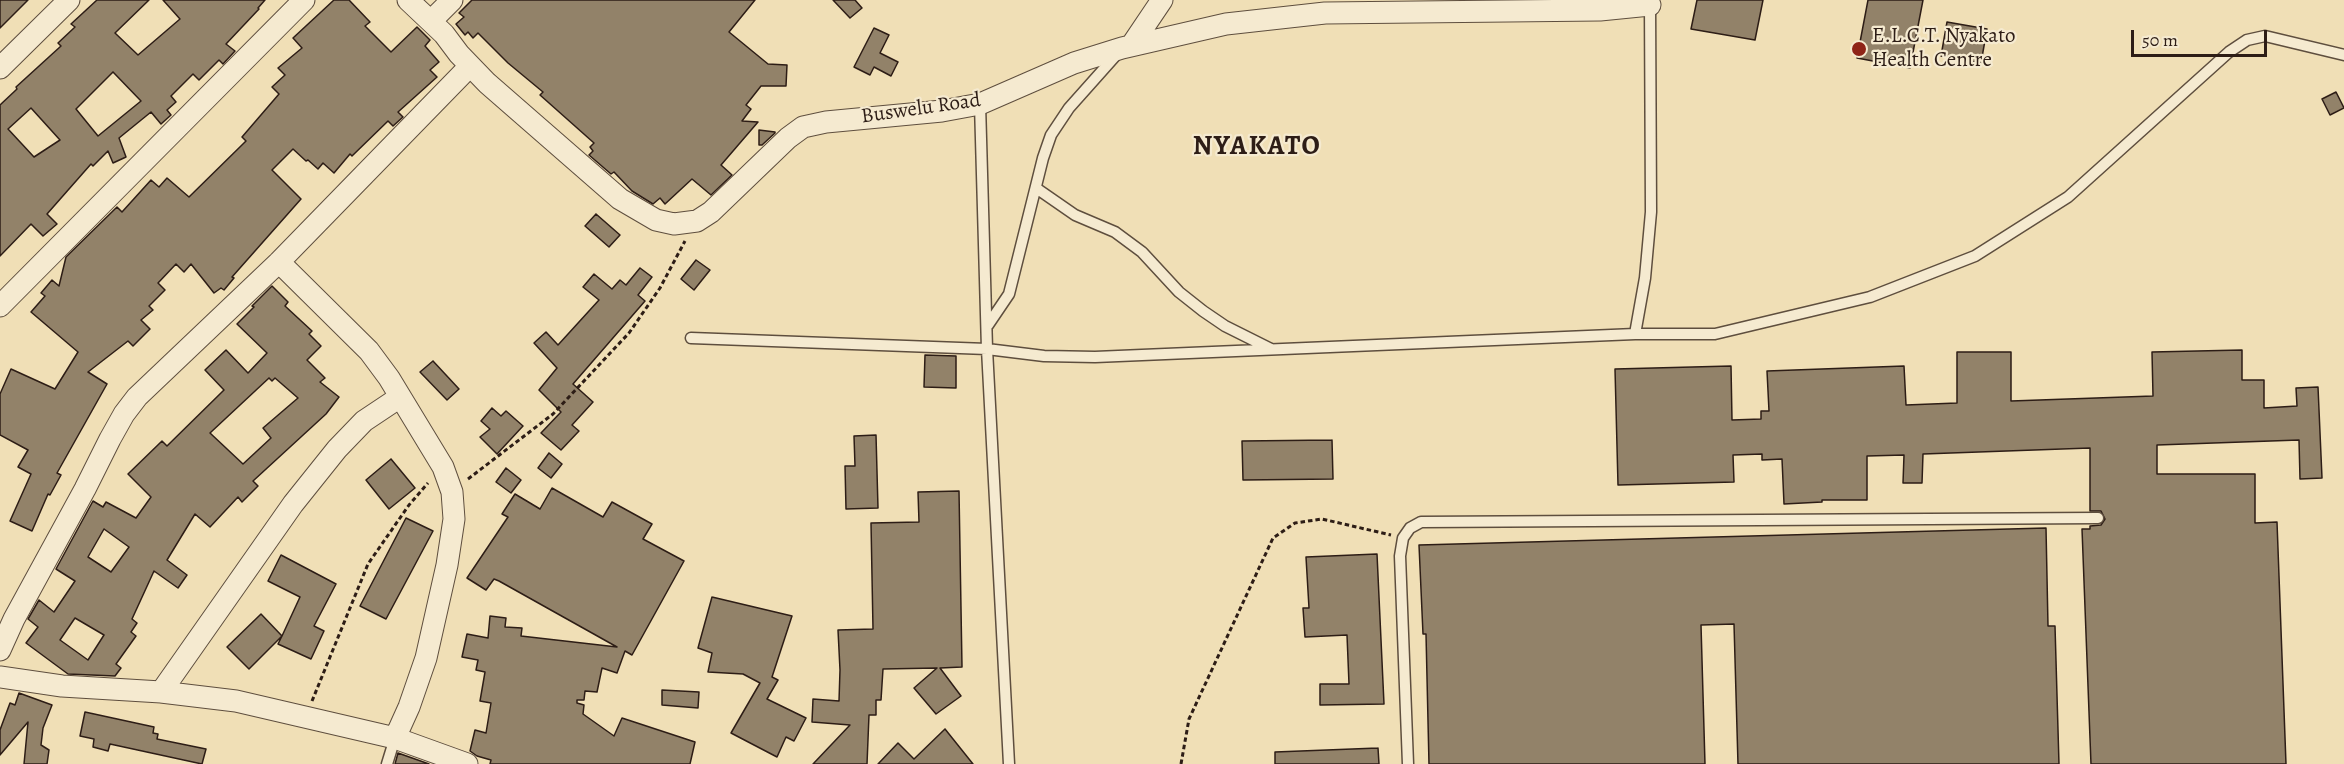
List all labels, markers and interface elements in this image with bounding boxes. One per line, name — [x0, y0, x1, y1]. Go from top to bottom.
scale bar — [2134, 18, 2270, 56]
place label: E.L.C.T. Nyakato Health Centre — [1872, 24, 2016, 74]
text: 50 m — [2142, 28, 2178, 52]
marker: E.L.C.T. Nyakato Health Centre — [1850, 40, 1868, 58]
street label: Buswelu Road — [860, 88, 982, 130]
district label: NYAKATO — [1193, 131, 1321, 163]

